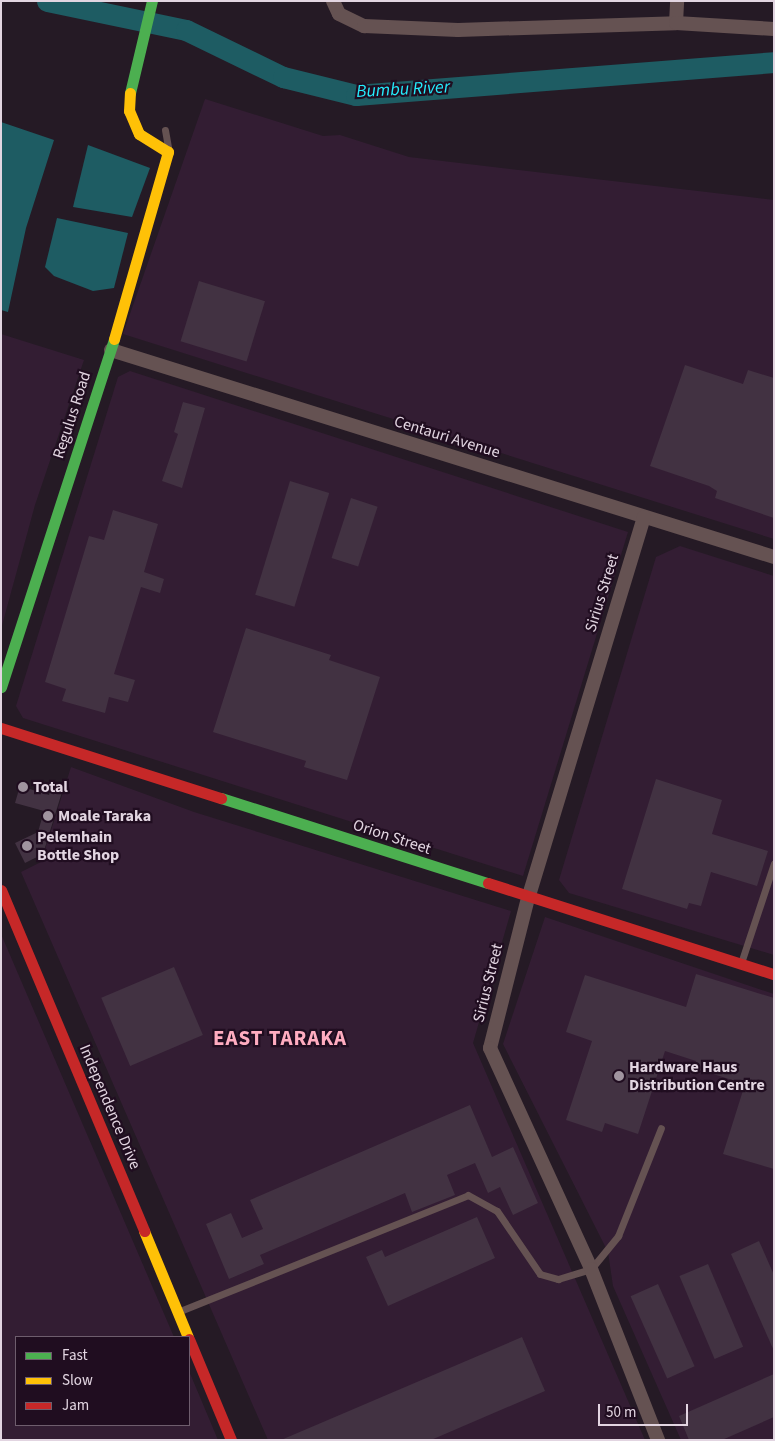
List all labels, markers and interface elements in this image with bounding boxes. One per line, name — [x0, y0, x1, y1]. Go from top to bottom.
water label: Bumbu River — [356, 77, 450, 103]
street label: Regulus Road — [49, 369, 95, 461]
street label: Centauri Avenue — [392, 412, 502, 462]
street label: Sirius Street — [581, 552, 623, 634]
place label: Total — [33, 777, 68, 797]
marker: Total — [17, 781, 29, 793]
place label: Moale Taraka — [58, 806, 151, 826]
marker: Moale Taraka — [42, 810, 54, 822]
street label: Orion Street — [351, 815, 433, 859]
place label: Pelemhain Bottle Shop — [37, 827, 119, 865]
marker: Pelemhain Bottle Shop — [21, 840, 33, 852]
street label: Sirius Street — [469, 942, 507, 1024]
district label: EAST TARAKA — [212, 1025, 348, 1051]
street label: Independence Drive — [75, 1042, 145, 1172]
place label: Hardware Haus Distribution Centre — [629, 1057, 765, 1095]
marker: Hardware Haus Distribution Centre — [613, 1070, 625, 1082]
legend — [15, 1336, 190, 1426]
text: Fast — [62, 1345, 88, 1366]
text: Slow — [62, 1370, 93, 1391]
scale bar — [600, 1394, 690, 1426]
text: Jam — [62, 1395, 89, 1416]
text: 50 m — [606, 1402, 636, 1423]

